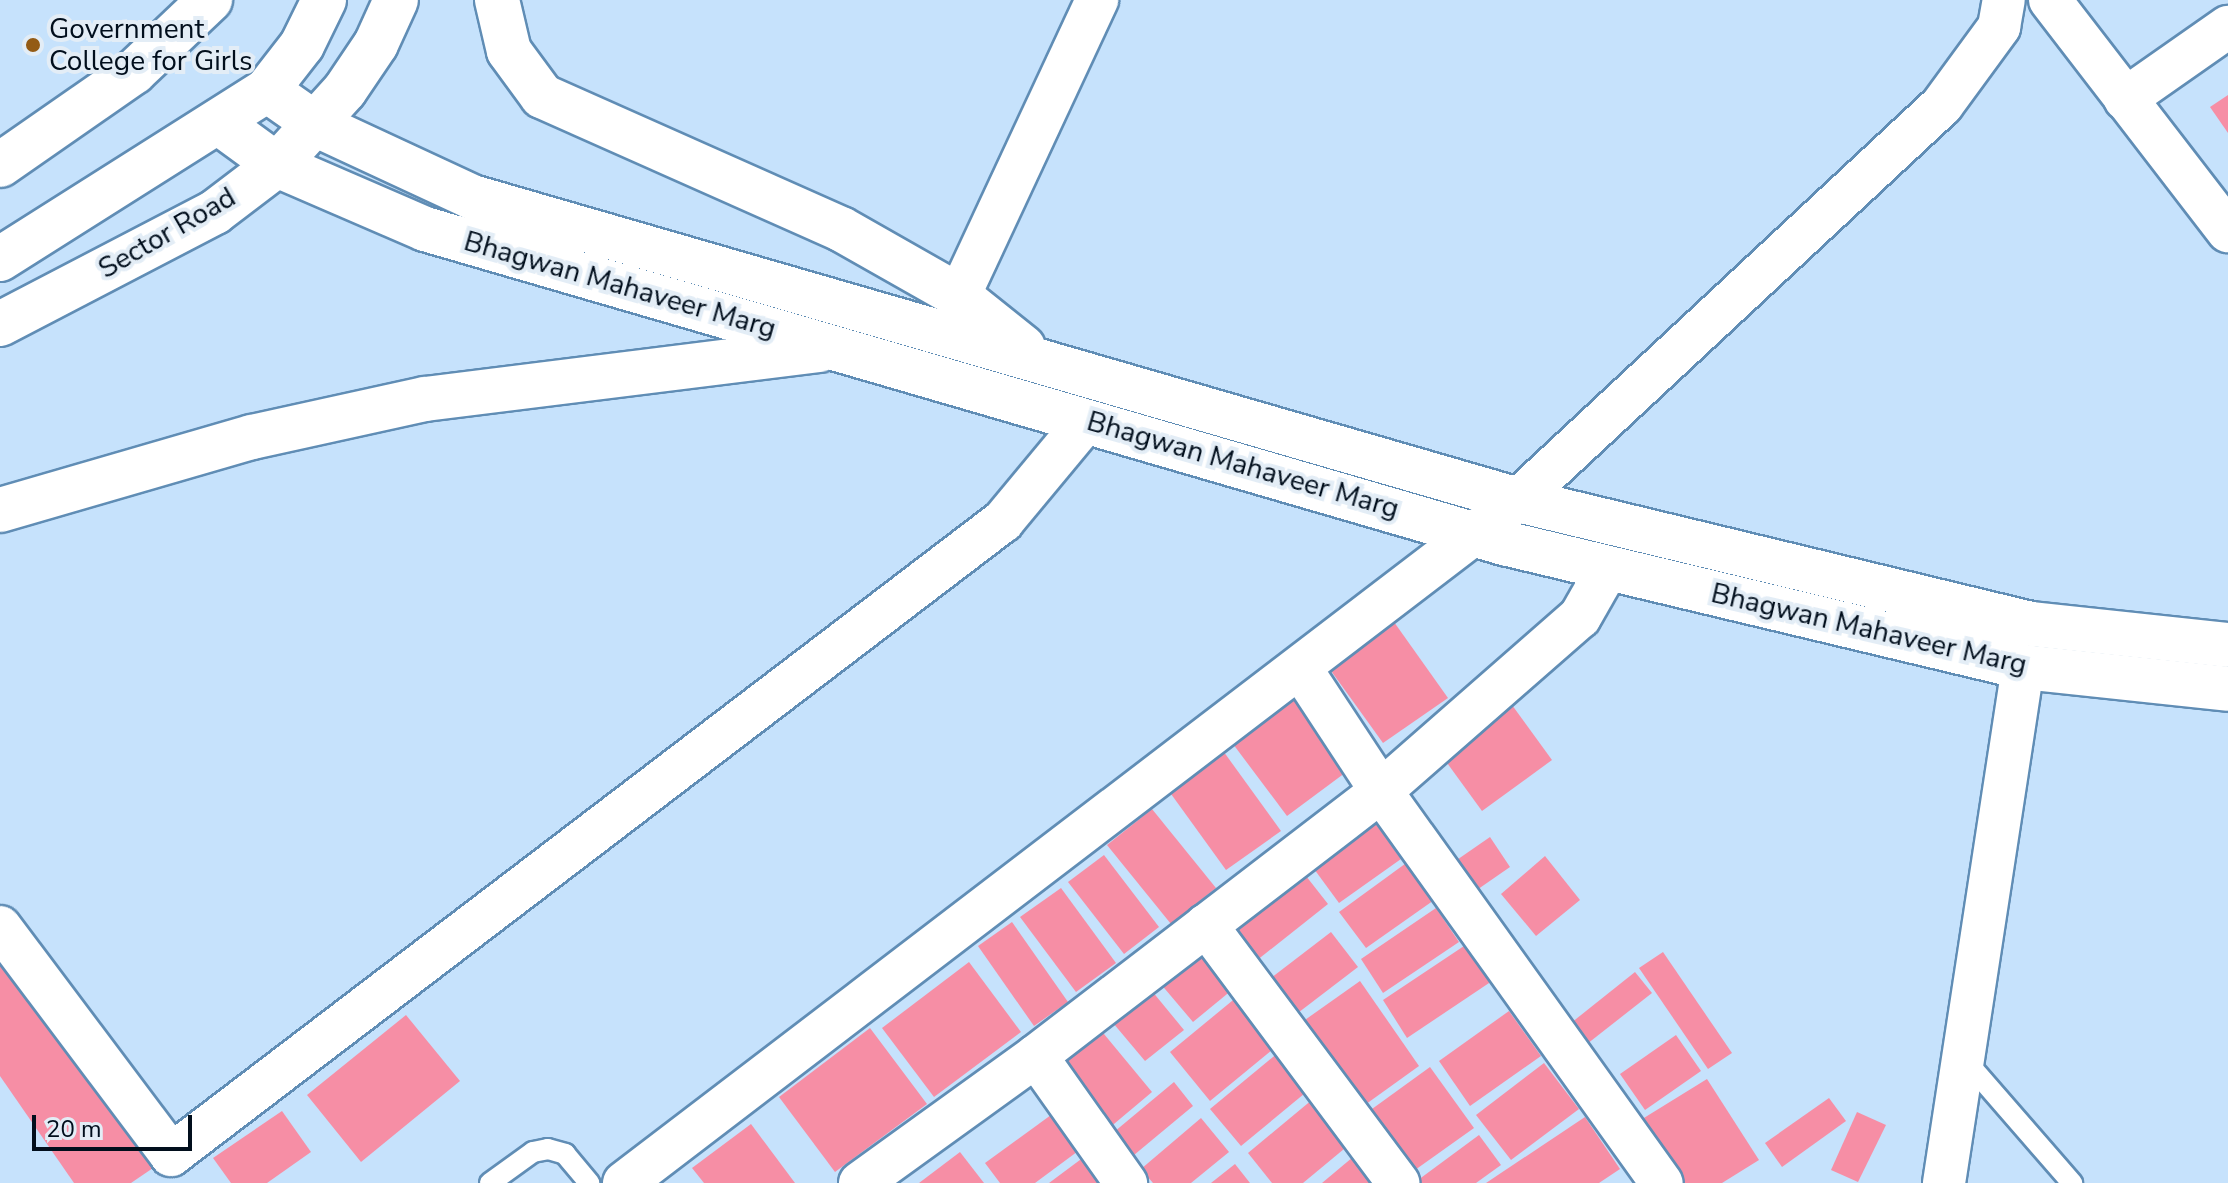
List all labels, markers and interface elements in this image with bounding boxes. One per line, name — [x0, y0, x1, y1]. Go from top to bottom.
place label: Government College for Girls — [49, 12, 252, 78]
marker: Government College for Girls — [24, 36, 42, 54]
street label: Sector Road — [92, 180, 242, 286]
street label: Bhagwan Mahaveer Marg — [460, 224, 780, 346]
street label: Bhagwan Mahaveer Marg — [1083, 404, 1403, 526]
street label: Bhagwan Mahaveer Marg — [1708, 576, 2030, 682]
scale bar — [36, 1099, 196, 1149]
text: 20 m — [46, 1113, 102, 1145]

